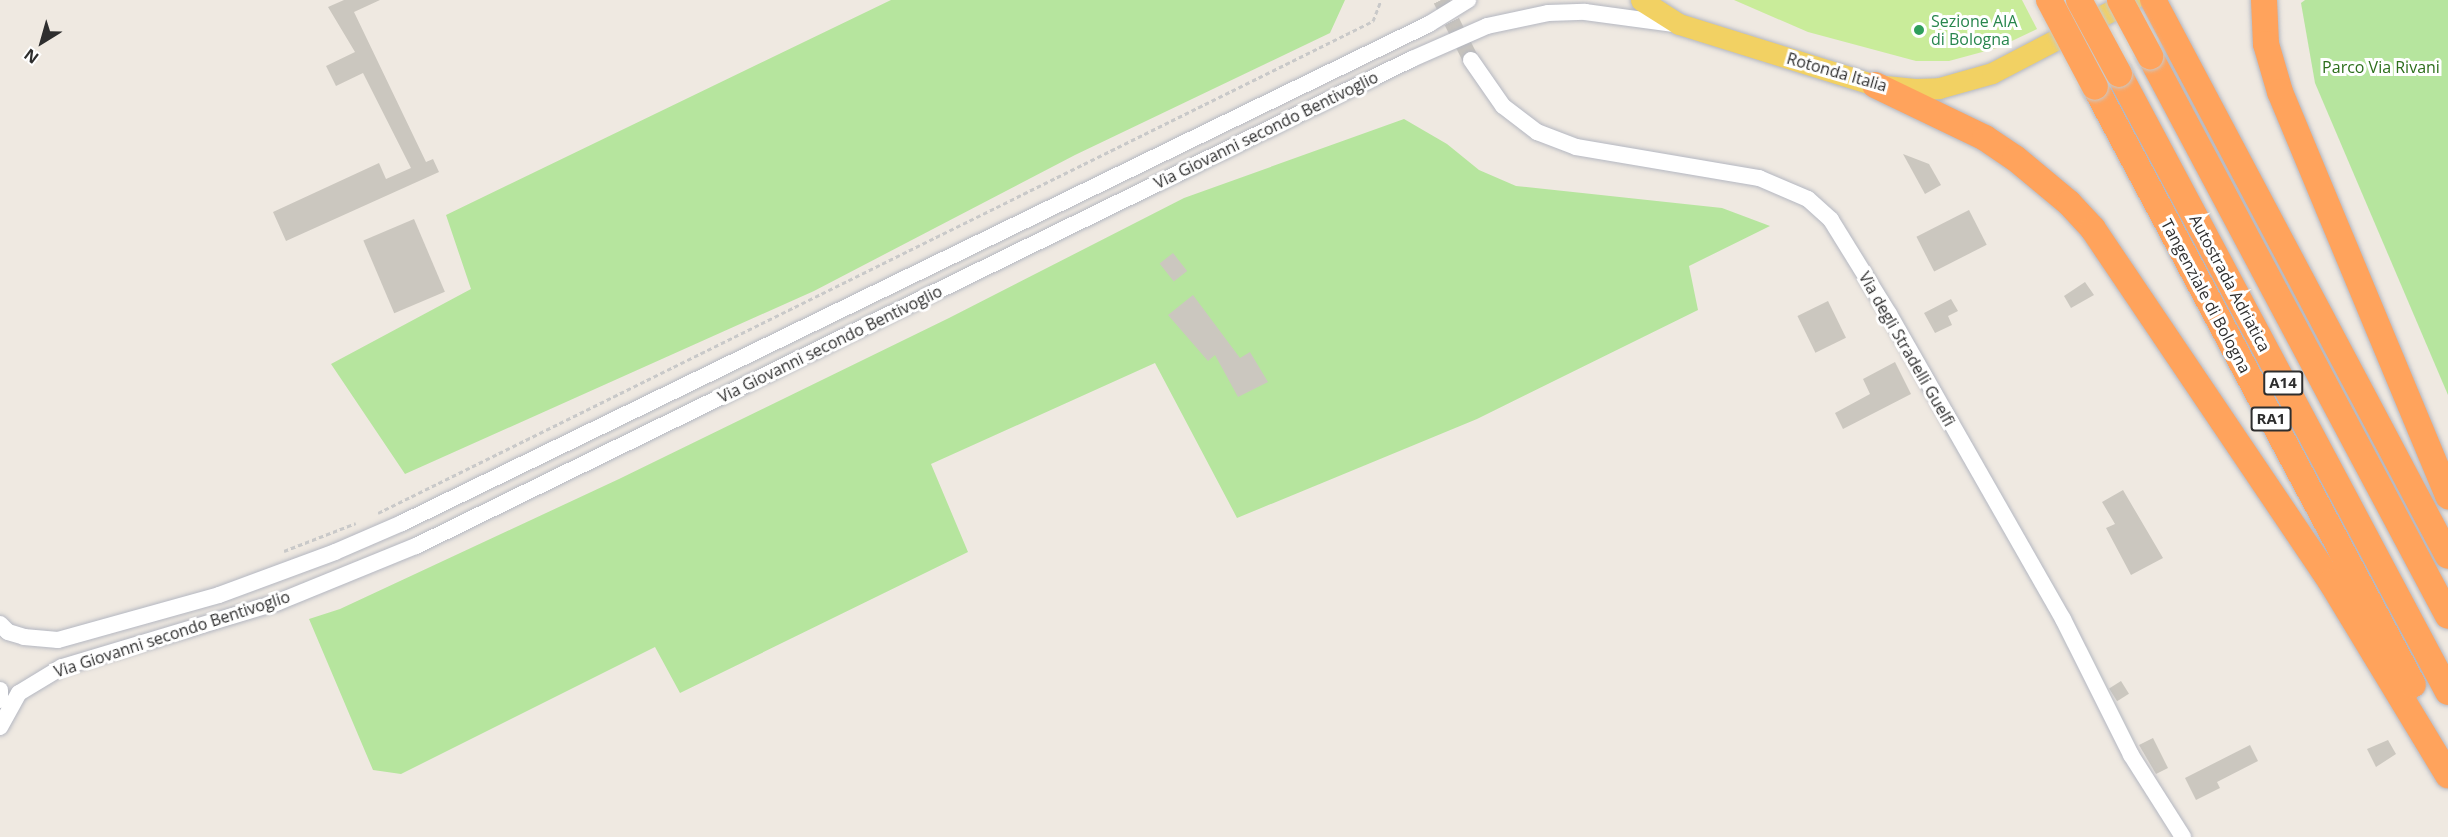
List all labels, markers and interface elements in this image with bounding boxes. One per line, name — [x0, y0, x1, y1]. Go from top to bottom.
place label: Sezione AIA di Bologna — [1931, 11, 2018, 49]
north arrow — [12, 12, 72, 72]
marker: Sezione AIA di Bologna — [1912, 23, 1926, 37]
text: N — [19, 44, 43, 69]
street label: Rotonda Italia — [1785, 49, 1889, 95]
park label: Parco Via Rivani — [2322, 57, 2440, 77]
street label: Via Giovanni secondo Bentivoglio — [1151, 67, 1381, 193]
street label: Autostrada Adriatica — [2186, 211, 2274, 355]
street label: Tangenziale di Bologna — [2157, 216, 2255, 376]
street label: Via degli Stradelli Guelfi — [1855, 268, 1959, 430]
street label: Via Giovanni secondo Bentivoglio — [715, 281, 945, 407]
road number: A14 — [2262, 371, 2304, 395]
road number: RA1 — [2250, 407, 2292, 431]
street label: Via Giovanni secondo Bentivoglio — [52, 587, 292, 681]

